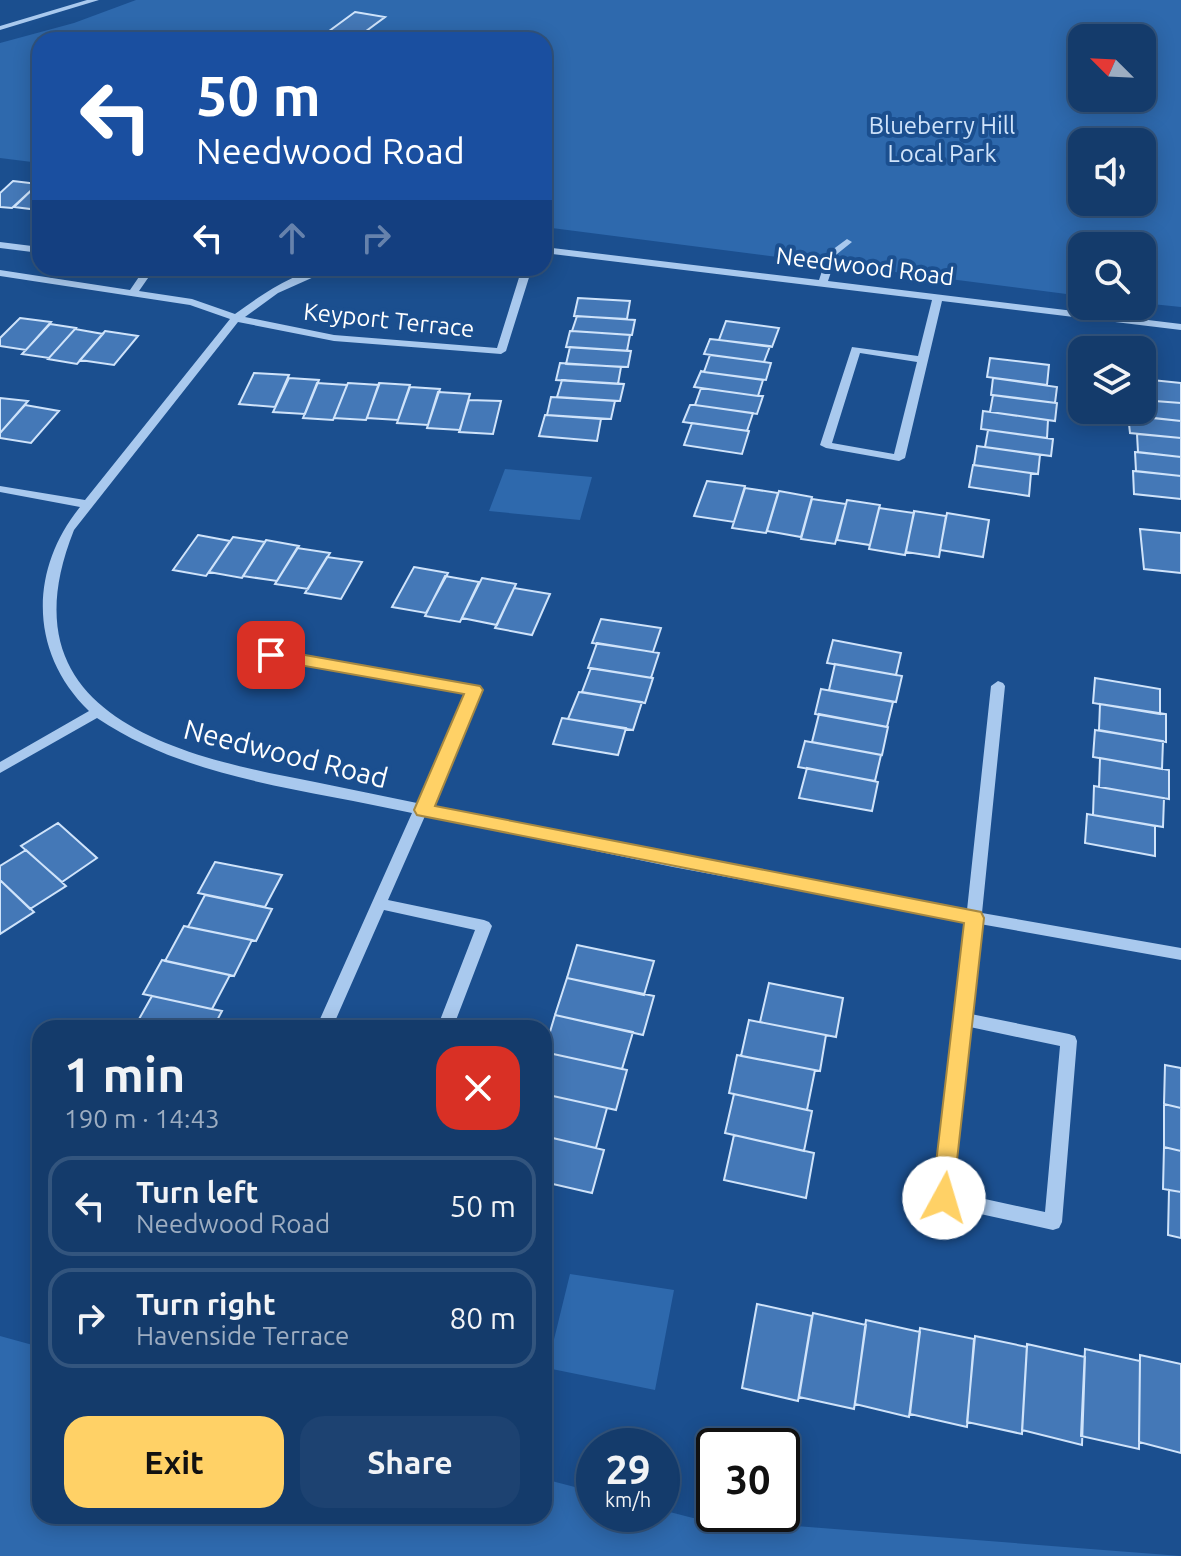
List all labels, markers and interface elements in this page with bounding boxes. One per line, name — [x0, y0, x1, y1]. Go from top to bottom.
north arrow — [1068, 24, 1156, 112]
map controls — [1068, 24, 1156, 424]
icon: left — [64, 64, 168, 168]
text: 50 m — [196, 64, 321, 127]
park label: Blueberry Hill Local Park — [869, 112, 1015, 167]
button: sound — [1068, 128, 1156, 216]
text: Needwood Road — [196, 130, 465, 171]
icon: left — [186, 216, 230, 260]
icon: ahead — [270, 216, 314, 260]
icon: right — [354, 216, 398, 260]
button: search — [1068, 232, 1156, 320]
street label: Needwood Road — [774, 242, 956, 290]
street label: Keyport Terrace — [302, 298, 476, 342]
button: layers — [1068, 336, 1156, 424]
pin — [237, 621, 305, 689]
icon: arrive — [249, 633, 293, 677]
street label: Needwood Road — [181, 713, 391, 793]
button: close — [436, 1046, 520, 1130]
text: 1 min — [64, 1047, 185, 1101]
text: 190 m · 14:43 — [64, 1104, 220, 1133]
position arrow — [902, 1156, 986, 1240]
text: Turn left — [136, 1175, 258, 1209]
icon: left — [68, 1184, 112, 1228]
text: 50 m — [449, 1189, 516, 1223]
text: Needwood Road — [136, 1209, 330, 1238]
text: Turn right — [136, 1287, 276, 1321]
icon: right — [68, 1296, 112, 1340]
text: 80 m — [449, 1301, 516, 1335]
text: Havenside Terrace — [136, 1321, 349, 1350]
button: Exit — [64, 1416, 284, 1508]
button: Share — [300, 1416, 520, 1508]
speed limit sign: 30 — [696, 1428, 800, 1532]
text: 29 — [605, 1447, 651, 1492]
text: km/h — [605, 1488, 651, 1511]

